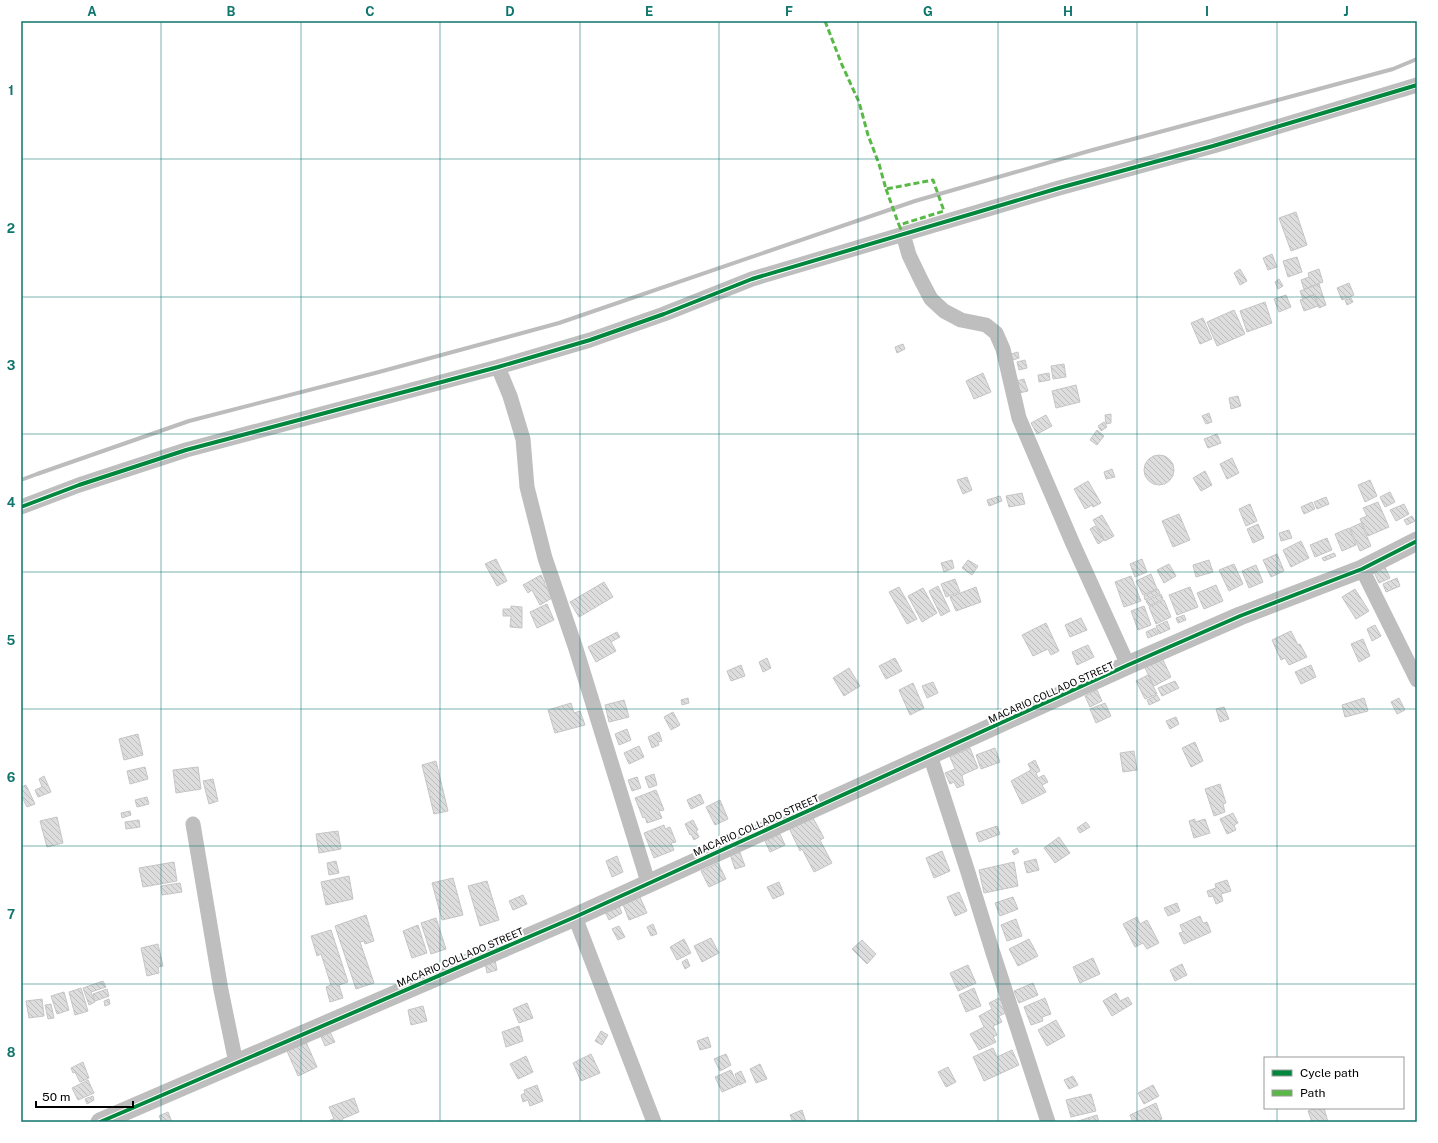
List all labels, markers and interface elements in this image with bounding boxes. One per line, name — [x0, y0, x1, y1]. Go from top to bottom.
text: A — [87, 4, 97, 19]
text: B — [227, 4, 236, 19]
text: C — [365, 4, 375, 19]
text: D — [505, 4, 515, 19]
text: E — [645, 4, 653, 19]
text: F — [785, 4, 793, 19]
text: G — [923, 4, 933, 19]
text: H — [1063, 4, 1073, 19]
text: I — [1205, 4, 1209, 19]
text: J — [1343, 4, 1349, 19]
text: 1 — [8, 83, 14, 98]
text: 2 — [7, 221, 15, 236]
text: 3 — [7, 358, 16, 373]
text: 4 — [7, 495, 16, 510]
text: 5 — [7, 633, 16, 648]
street label: MACARIO COLLADO STREET — [986, 659, 1116, 725]
text: 6 — [7, 770, 16, 785]
street label: MACARIO COLLADO STREET — [691, 792, 821, 858]
text: 7 — [7, 907, 15, 922]
street label: MACARIO COLLADO STREET — [395, 925, 525, 989]
text: 8 — [7, 1045, 16, 1060]
legend — [1264, 1057, 1404, 1109]
text: Cycle path — [1300, 1066, 1359, 1080]
scale bar — [36, 1083, 133, 1109]
text: Path — [1300, 1086, 1326, 1100]
text: 50 m — [42, 1090, 70, 1104]

